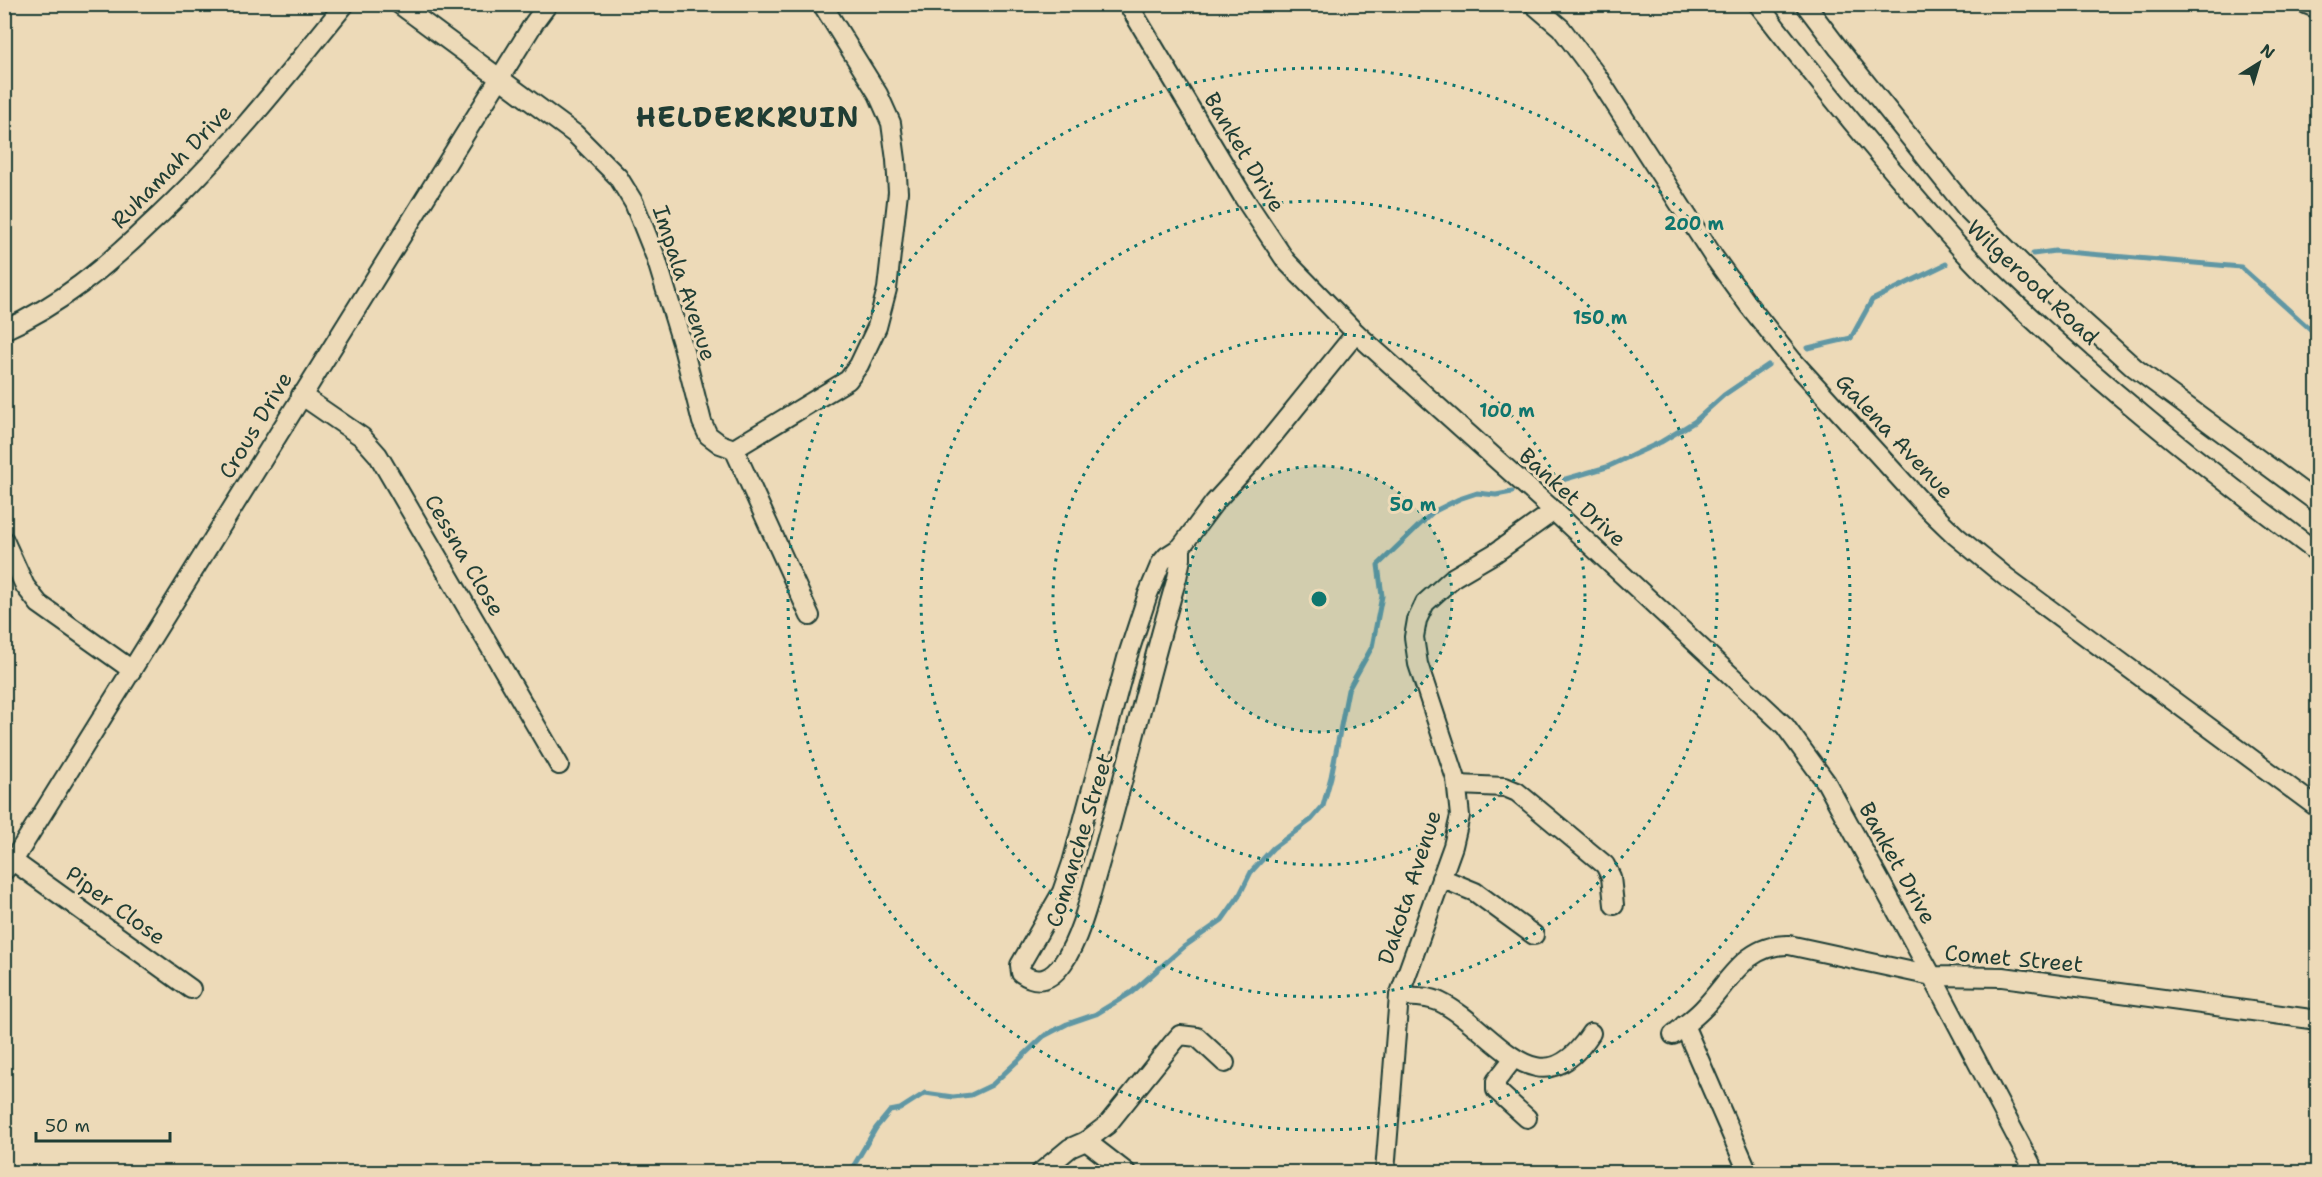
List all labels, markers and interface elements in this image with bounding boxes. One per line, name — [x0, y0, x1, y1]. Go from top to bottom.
north arrow — [2229, 33, 2289, 93]
text: N — [2256, 39, 2279, 64]
street label: Banket Drive — [1197, 87, 1292, 218]
street label: Ruhamah Drive — [105, 98, 238, 235]
district label: HELDERKRUIN — [636, 98, 860, 136]
street label: Impala Avenue — [646, 202, 723, 365]
text: 200 m — [1664, 212, 1725, 236]
street label: Wilgerood Road — [1960, 213, 2105, 351]
text: 150 m — [1573, 306, 1628, 330]
street label: Crous Drive — [212, 366, 299, 484]
street label: Galena Avenue — [1829, 368, 1960, 505]
text: 100 m — [1479, 399, 1535, 423]
street label: Banket Drive — [1513, 441, 1633, 553]
street label: Cessna Close — [418, 489, 511, 622]
text: 50 m — [1390, 493, 1437, 517]
centre of rings — [1309, 589, 1329, 609]
street label: Comanche Street — [1039, 749, 1120, 931]
street label: Banket Drive — [1852, 797, 1943, 929]
street label: Dakota Avenue — [1371, 806, 1448, 968]
street label: Piper Close — [60, 859, 172, 951]
street label: Comet Street — [1943, 938, 2085, 979]
scale bar — [36, 1105, 170, 1143]
text: 50 m — [45, 1114, 90, 1138]

